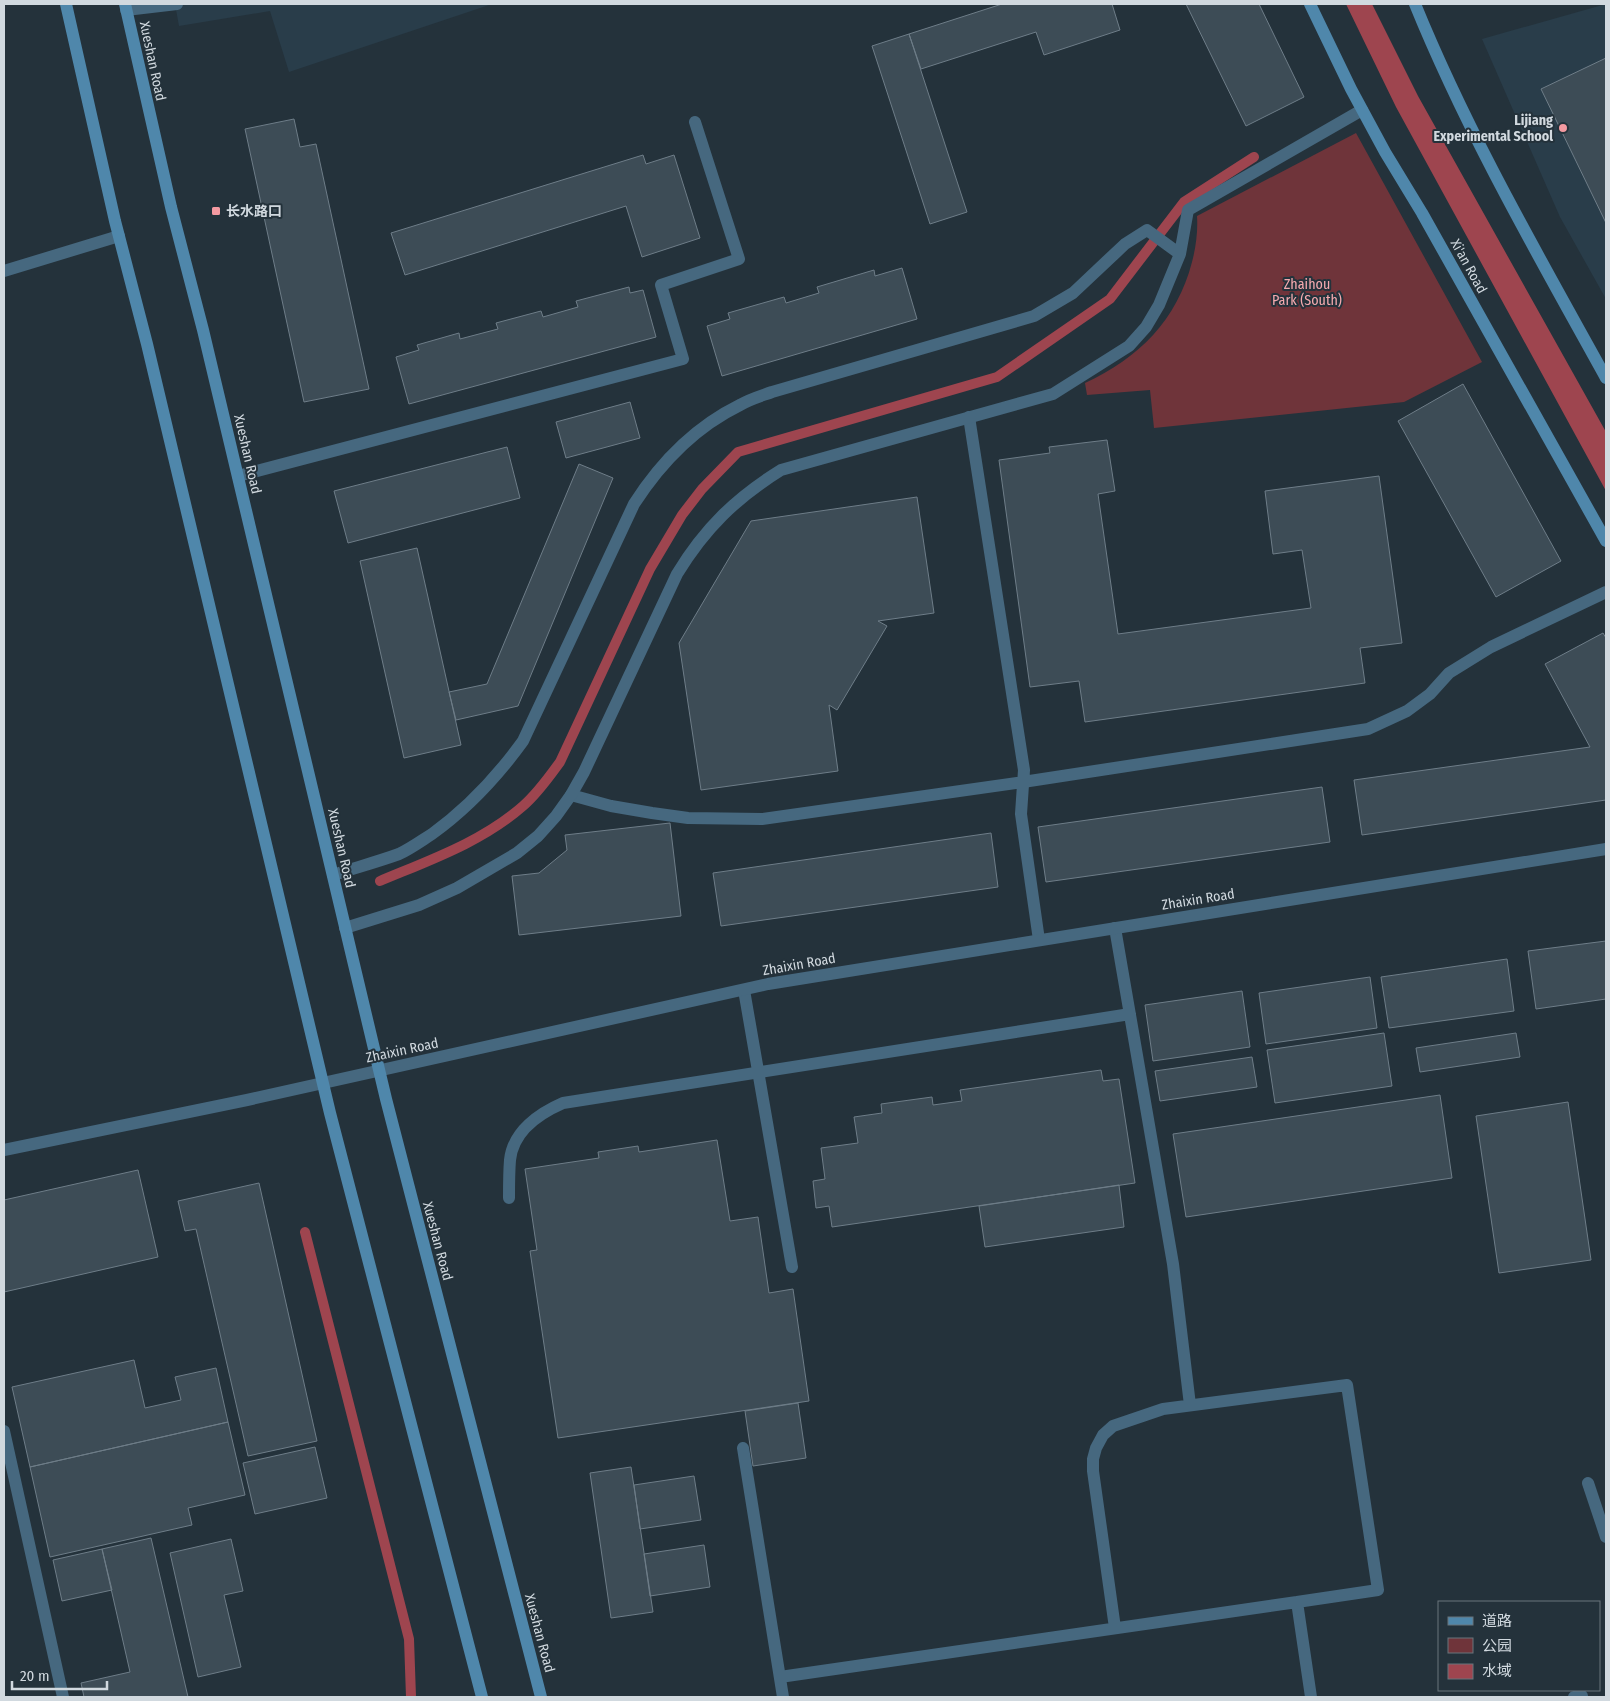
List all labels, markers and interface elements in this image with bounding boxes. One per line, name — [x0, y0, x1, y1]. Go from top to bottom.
street label: Xueshan Road — [136, 20, 169, 102]
place label: Lijiang Experimental School — [1433, 112, 1553, 145]
marker: Lijiang Experimental School — [1557, 122, 1569, 134]
place label: 长水路口 — [226, 203, 282, 220]
marker: 长水路口 — [210, 205, 222, 217]
street label: Xi'an Road — [1447, 236, 1490, 296]
park label: Zhaihou Park (South) — [1272, 276, 1342, 309]
street label: Xueshan Road — [230, 413, 265, 495]
street label: Xueshan Road — [324, 807, 359, 889]
street label: Zhaixin Road — [1160, 885, 1236, 914]
street label: Zhaixin Road — [761, 950, 837, 979]
street label: Zhaixin Road — [364, 1035, 440, 1066]
street label: Xueshan Road — [419, 1200, 456, 1282]
street label: Xueshan Road — [521, 1592, 558, 1674]
legend — [1438, 1601, 1600, 1691]
text: 道路 — [1482, 1612, 1512, 1630]
text: 公园 — [1482, 1637, 1512, 1655]
scale bar — [12, 1658, 108, 1690]
text: 水域 — [1482, 1662, 1512, 1680]
text: 20 m — [20, 1667, 50, 1685]

